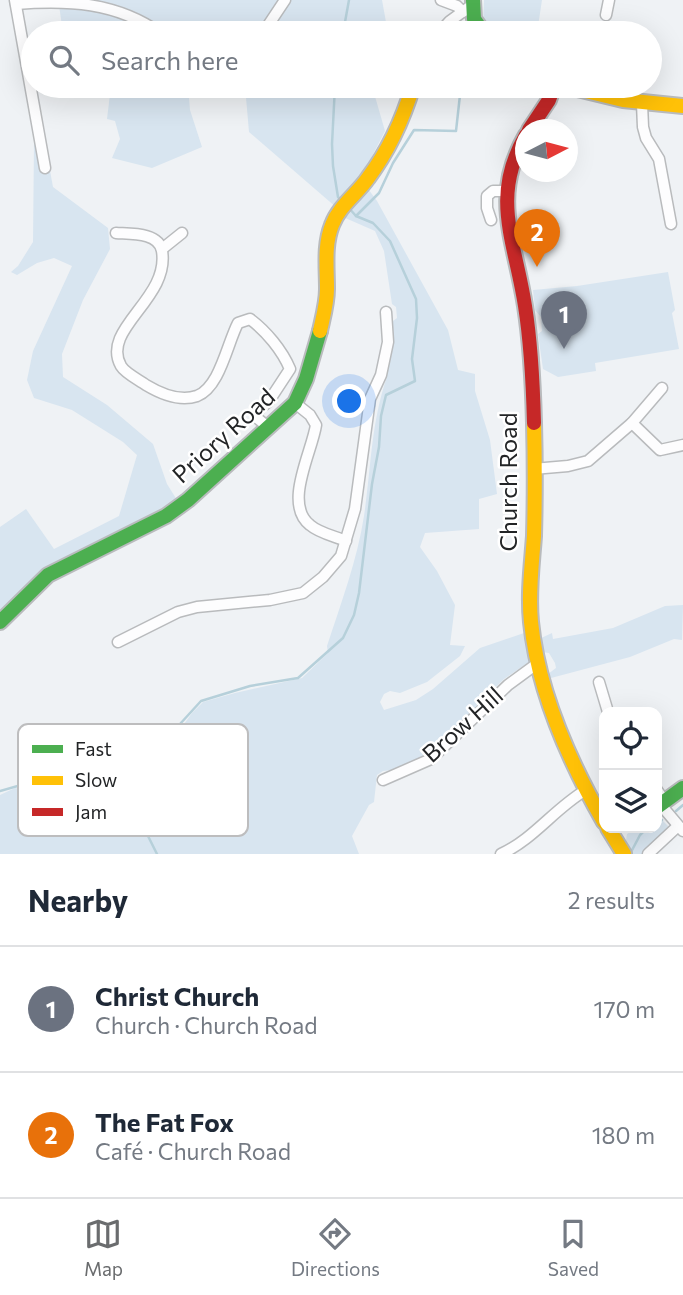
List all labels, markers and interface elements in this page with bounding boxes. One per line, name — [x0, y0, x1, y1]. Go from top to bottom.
search box — [21, 21, 662, 98]
icon: search — [45, 41, 83, 79]
text: Search here — [101, 44, 239, 75]
north arrow — [515, 119, 578, 182]
pin: 2 — [514, 209, 560, 267]
pin: 1 — [541, 291, 587, 349]
street label: Priory Road — [166, 381, 280, 488]
your location — [332, 384, 366, 418]
street label: Church Road — [493, 412, 522, 552]
street label: Brow Hill — [416, 680, 508, 768]
map controls — [599, 707, 662, 833]
button: locate — [599, 707, 662, 770]
legend — [18, 724, 248, 836]
text: Fast — [75, 737, 112, 760]
text: Slow — [75, 768, 117, 791]
button: layers — [599, 770, 662, 833]
text: Jam — [75, 800, 107, 823]
text: Nearby — [28, 881, 128, 918]
text: 2 results — [568, 886, 655, 914]
text: Christ Church — [95, 980, 259, 1011]
text: 1 — [46, 995, 56, 1023]
text: 170 m — [594, 995, 655, 1023]
text: Church · Church Road — [95, 1011, 318, 1039]
text: The Fat Fox — [95, 1106, 234, 1137]
text: 2 — [44, 1121, 58, 1149]
text: 180 m — [592, 1121, 655, 1149]
text: Café · Church Road — [95, 1137, 291, 1165]
tab: Map — [84, 1215, 123, 1280]
tab: Directions — [291, 1215, 380, 1280]
tab: Saved — [548, 1215, 599, 1280]

